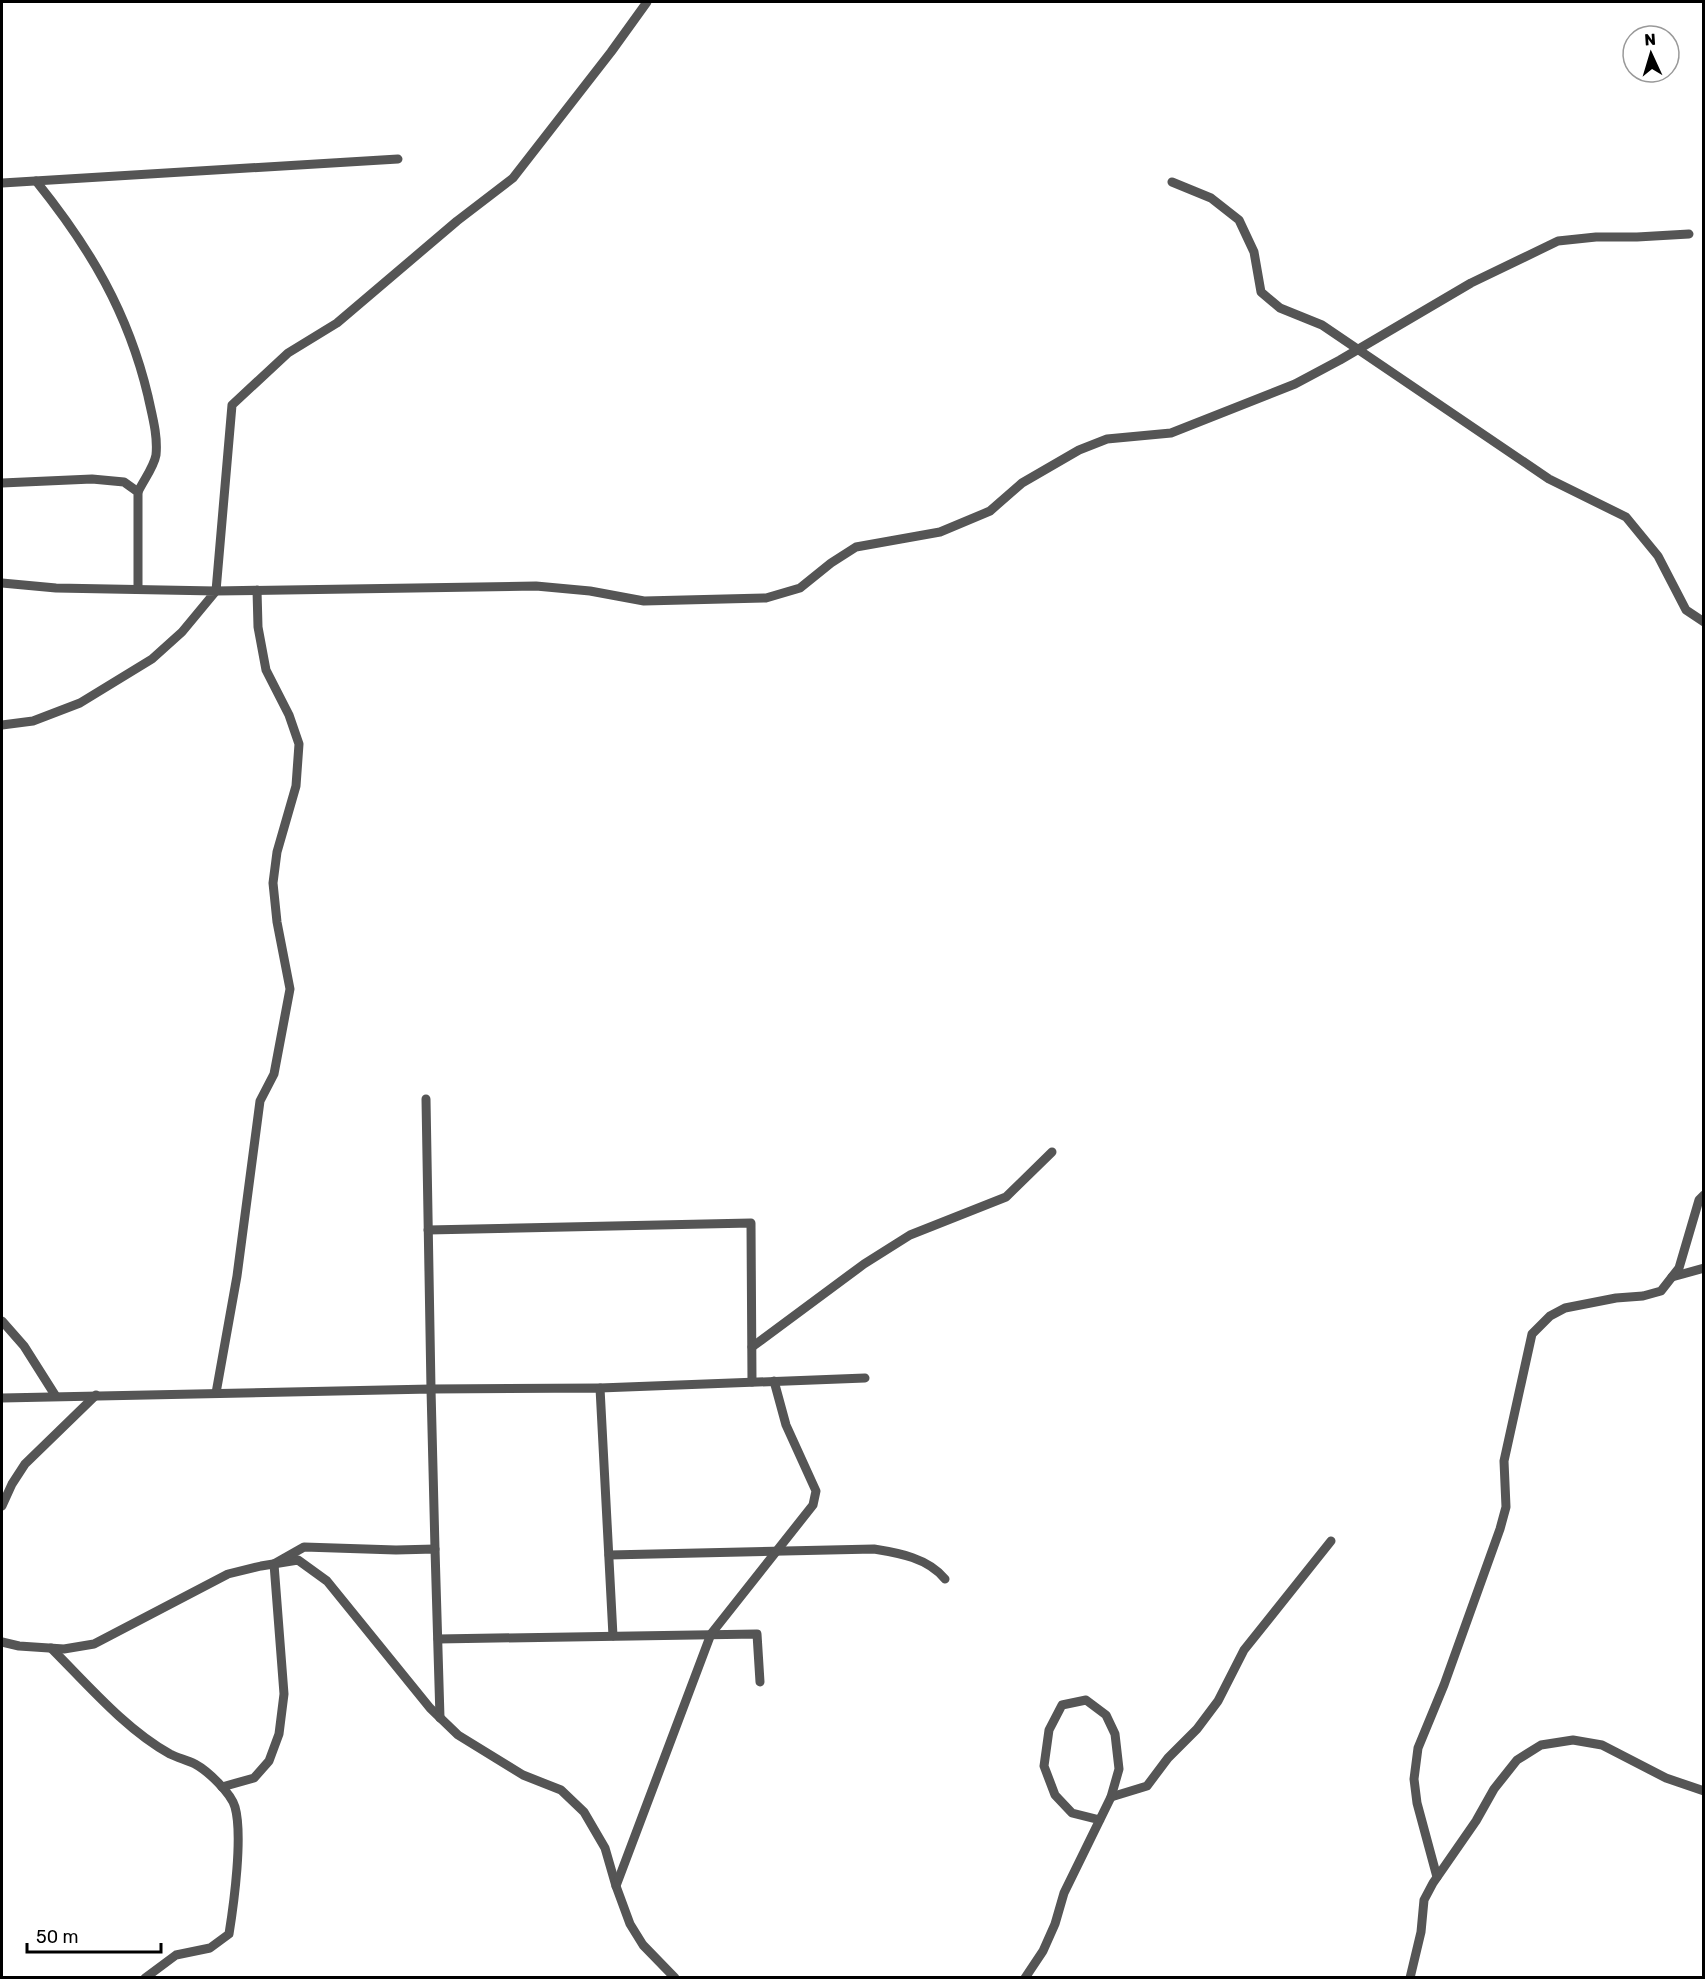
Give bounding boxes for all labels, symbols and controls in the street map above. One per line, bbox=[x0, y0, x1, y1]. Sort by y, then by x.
north arrow bbox=[1621, 24, 1681, 84]
text: N bbox=[1644, 30, 1656, 49]
scale bar bbox=[27, 1916, 160, 1954]
text: 50 m bbox=[36, 1926, 79, 1948]

